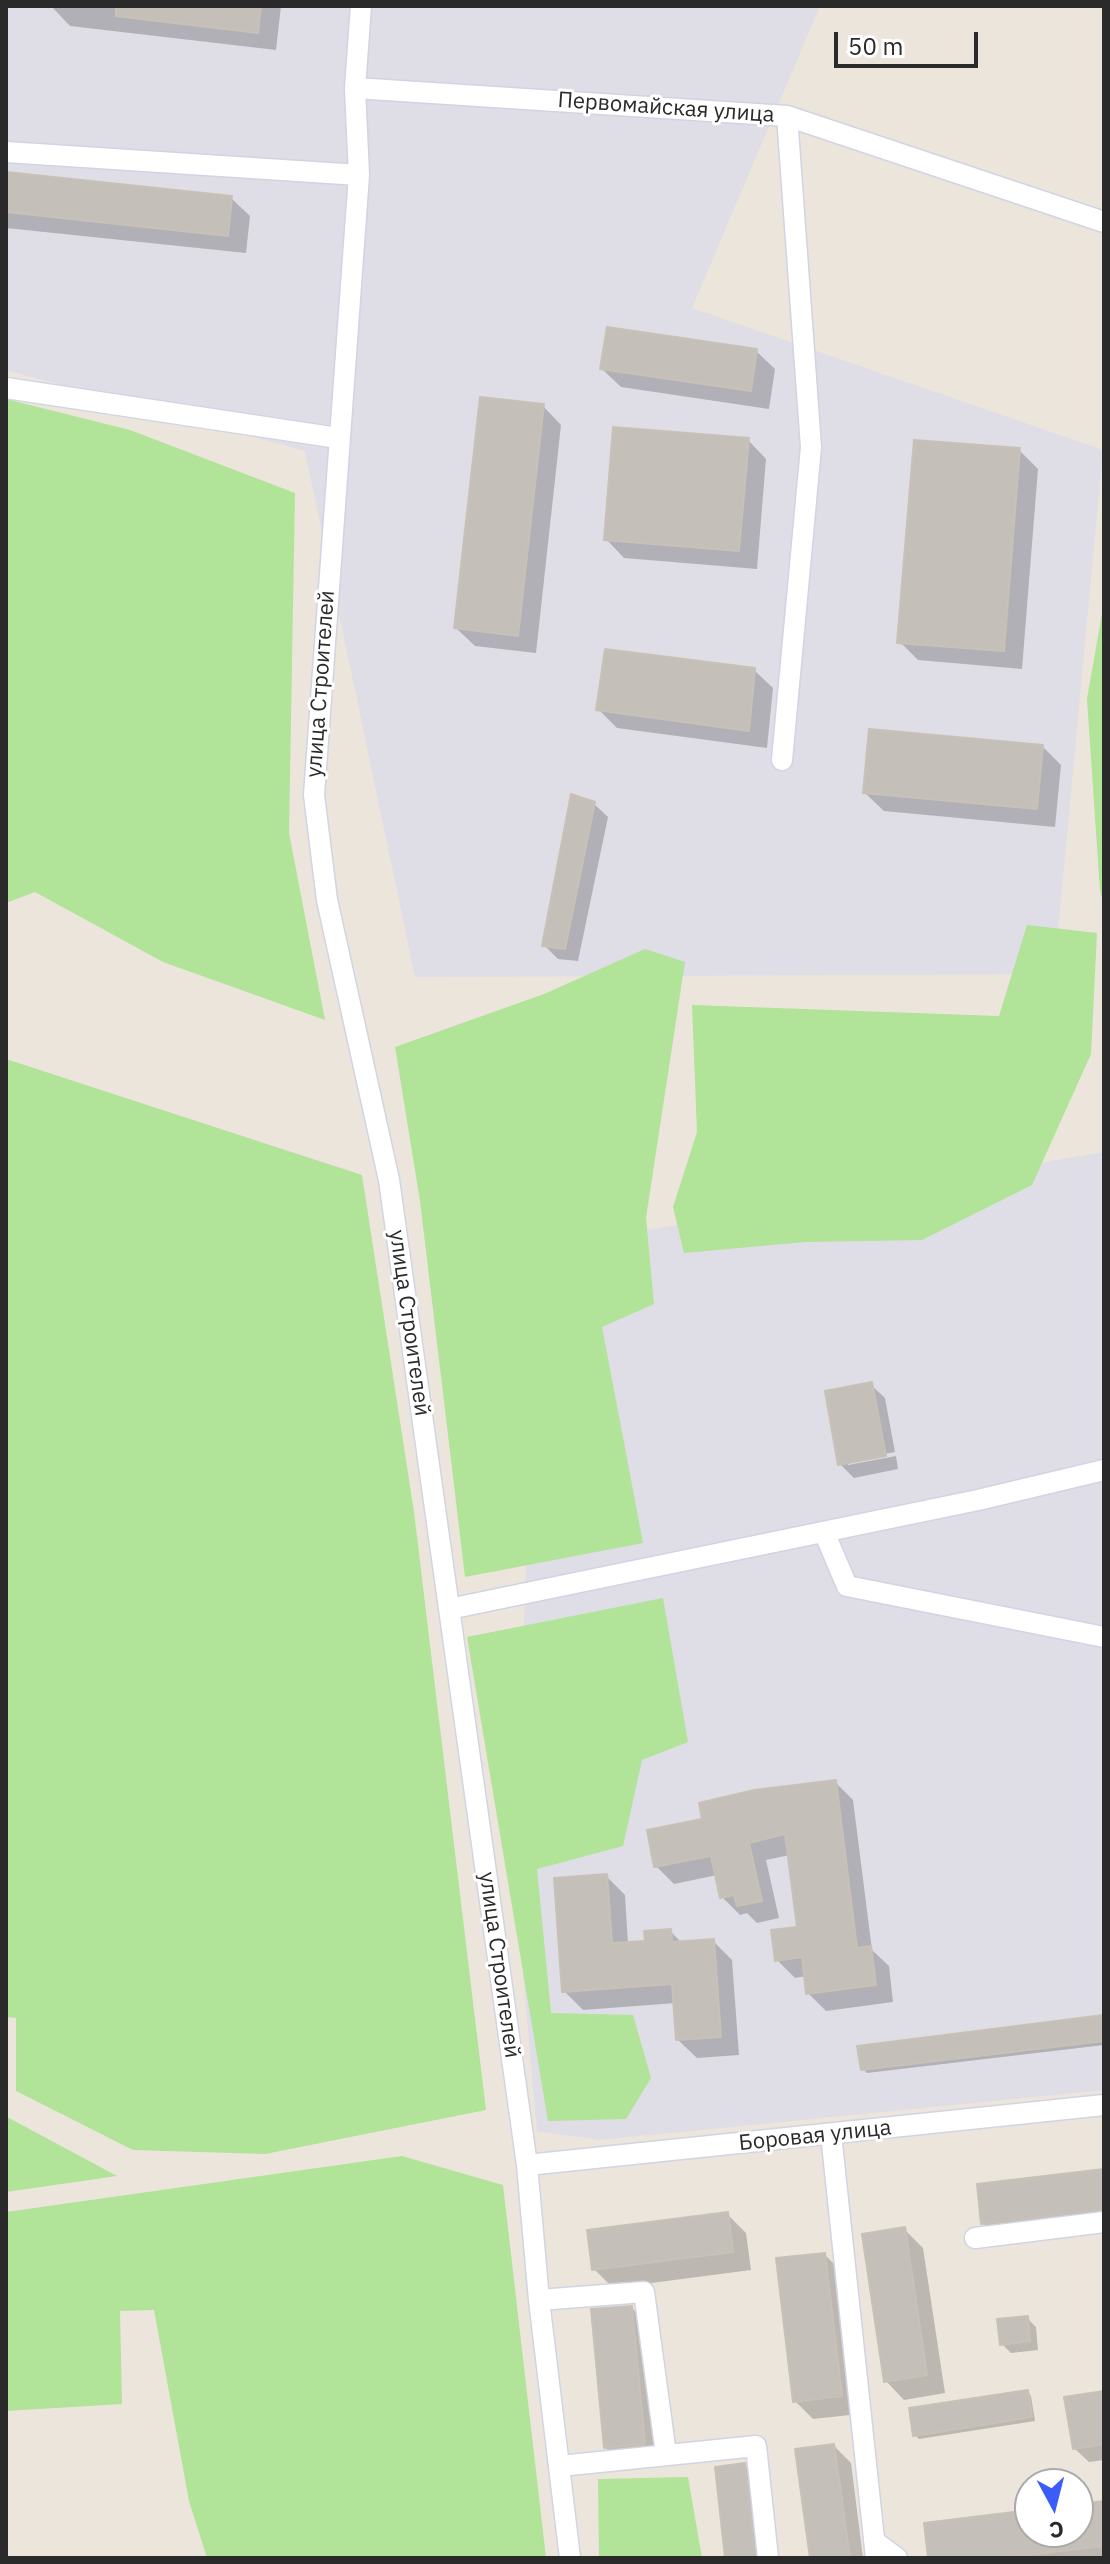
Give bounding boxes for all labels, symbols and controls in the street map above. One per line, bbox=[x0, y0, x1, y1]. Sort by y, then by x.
scale bar bbox=[838, 16, 982, 66]
text: 50 m bbox=[848, 30, 903, 62]
street label: Первомайская улица bbox=[557, 87, 775, 129]
street label: улица Строителей bbox=[301, 589, 341, 779]
street label: улица Строителей bbox=[383, 1228, 435, 1418]
street label: улица Строителей bbox=[473, 1870, 525, 2060]
street label: Боровая улица bbox=[737, 2115, 893, 2157]
north arrow bbox=[1014, 2468, 1094, 2548]
text: С bbox=[1048, 2515, 1066, 2546]

